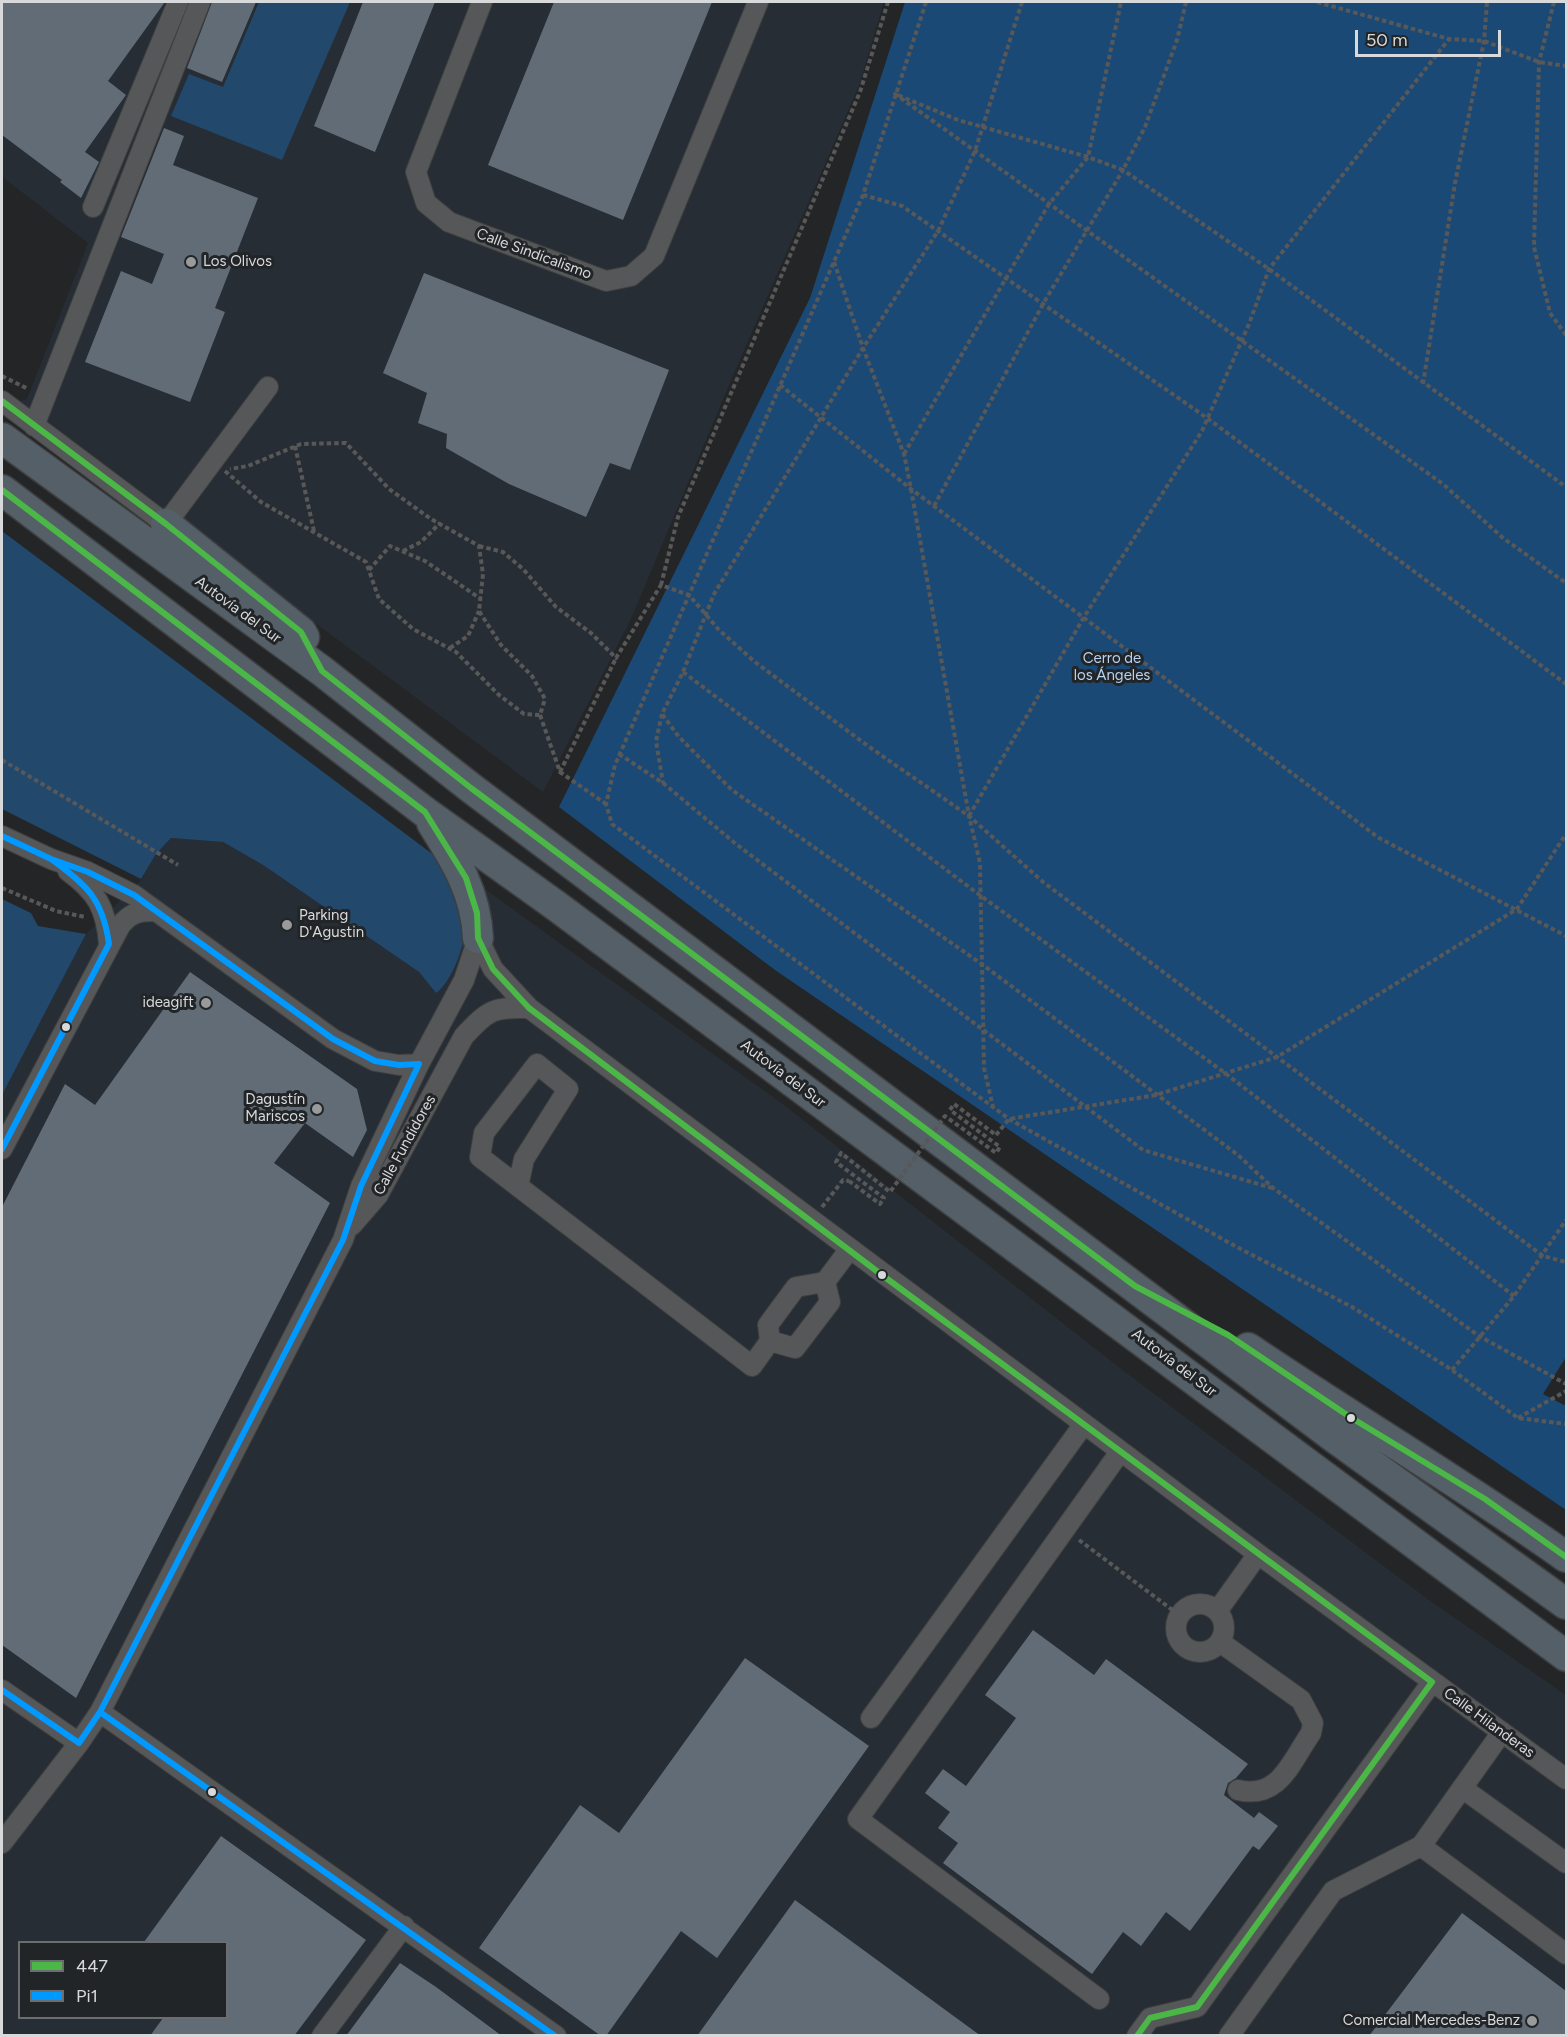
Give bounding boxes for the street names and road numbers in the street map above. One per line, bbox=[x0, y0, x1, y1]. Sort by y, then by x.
street label: Calle Sindicalismo bbox=[474, 225, 594, 283]
street label: Autovía del Sur bbox=[191, 573, 285, 647]
street label: Autovía del Sur bbox=[737, 1036, 829, 1112]
street label: Calle Fundidores bbox=[370, 1092, 440, 1198]
street label: Autovía del Sur bbox=[1128, 1325, 1220, 1401]
street label: Calle Hilanderas bbox=[1440, 1684, 1538, 1762]

